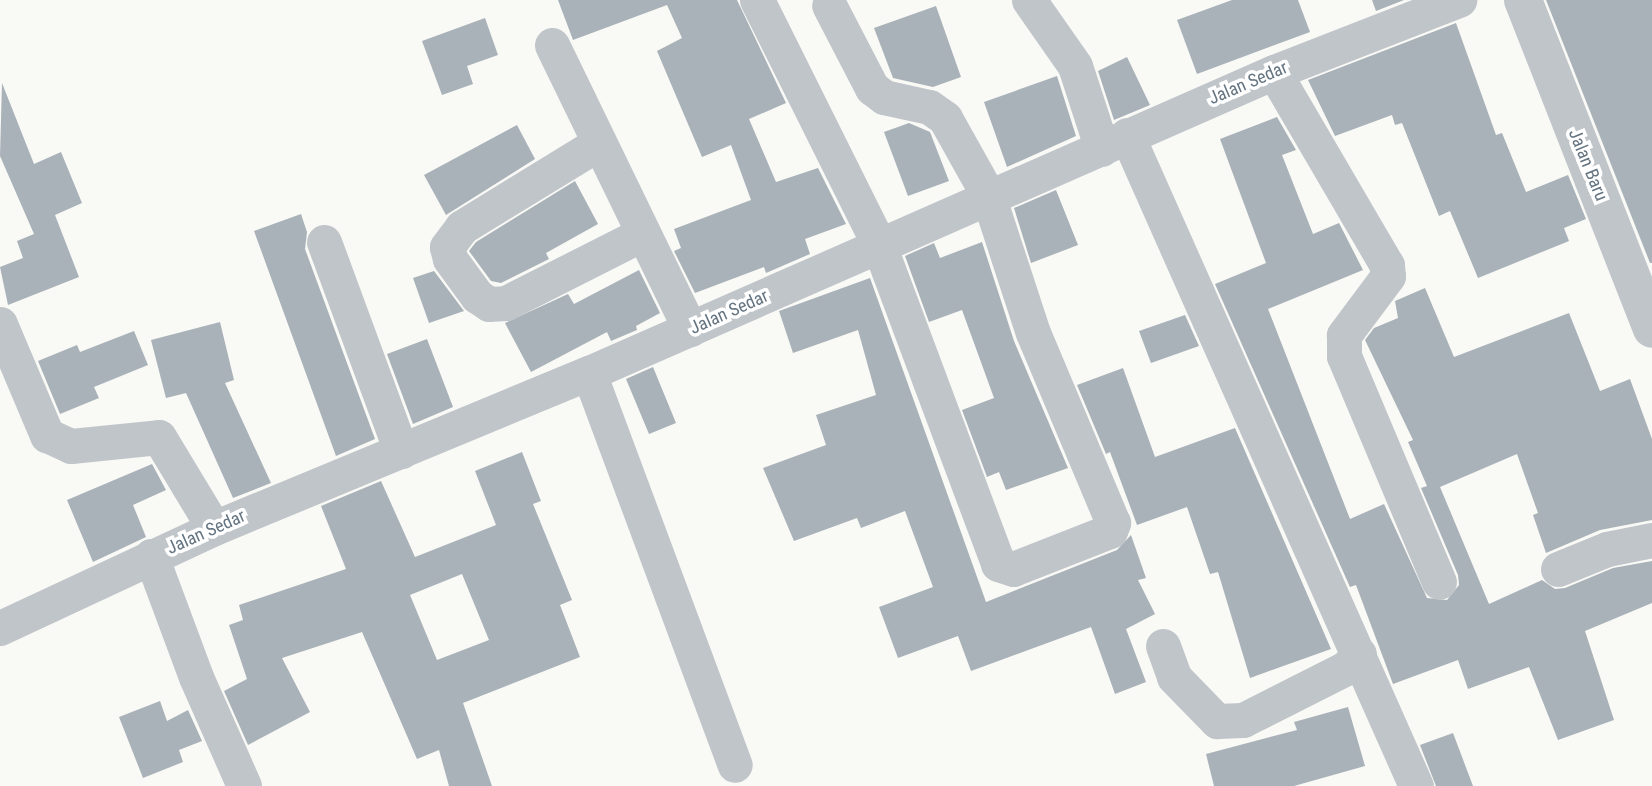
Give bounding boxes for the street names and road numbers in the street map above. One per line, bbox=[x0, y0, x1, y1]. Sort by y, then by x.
street label: Jalan Sedar bbox=[1205, 57, 1291, 109]
street label: Jalan Baru bbox=[1564, 126, 1612, 204]
street label: Jalan Sedar bbox=[686, 285, 772, 339]
street label: Jalan Sedar bbox=[163, 505, 249, 559]

